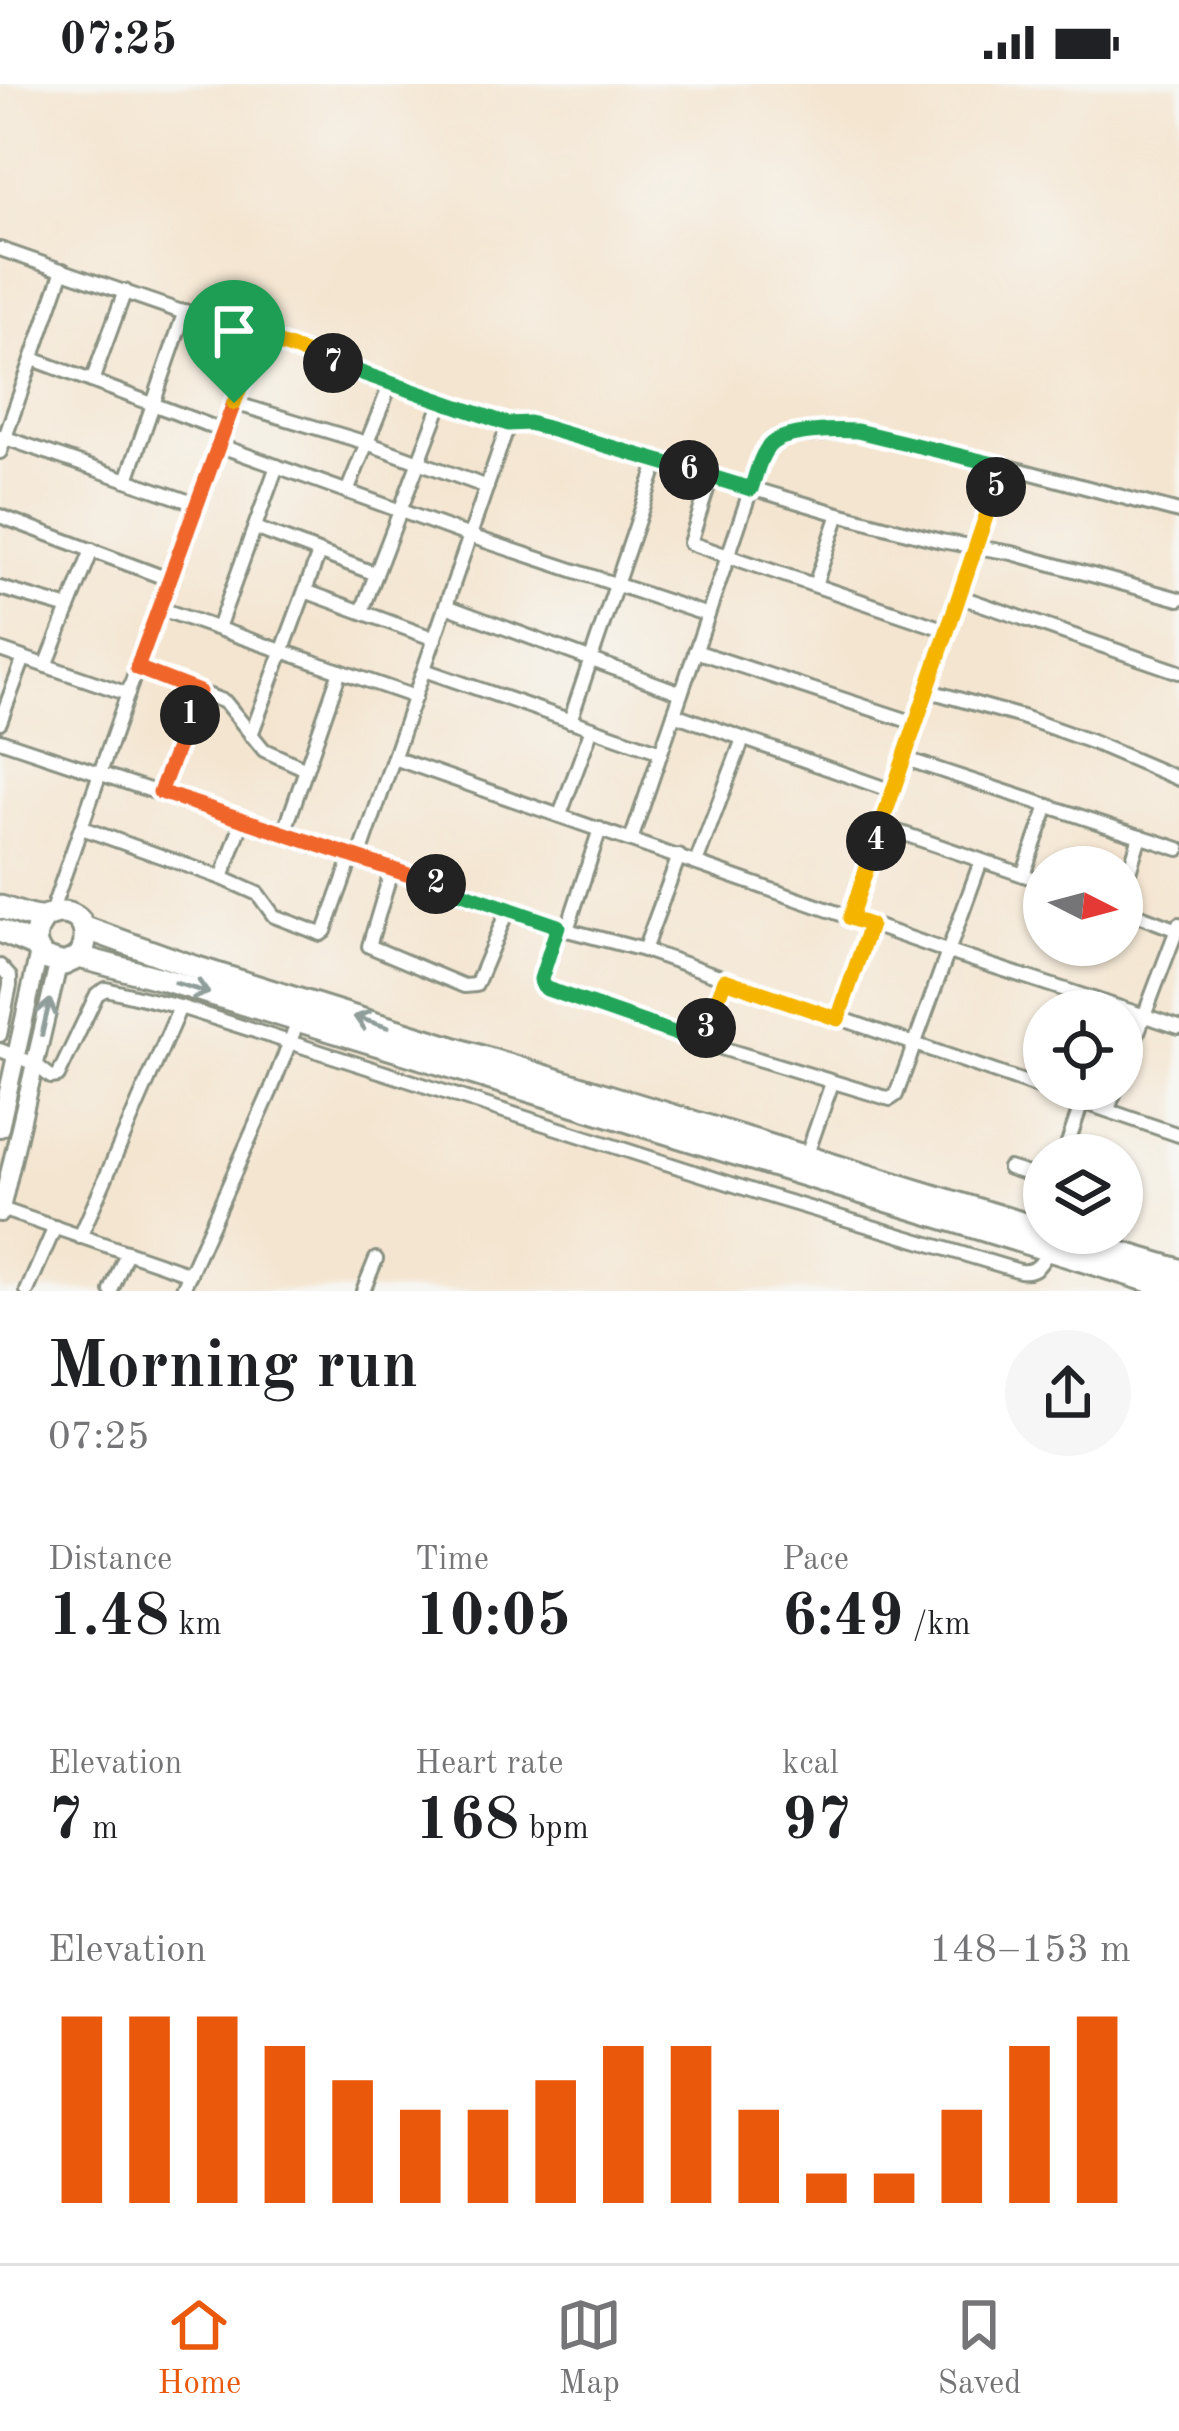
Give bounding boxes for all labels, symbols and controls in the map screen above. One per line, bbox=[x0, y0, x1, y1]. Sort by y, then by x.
text: 07:25 bbox=[60, 19, 177, 64]
pin bbox=[183, 280, 285, 403]
icon: arrive bbox=[201, 298, 267, 364]
pin: 7 bbox=[303, 333, 363, 393]
text: 7 bbox=[323, 346, 343, 379]
pin: 6 bbox=[659, 440, 719, 500]
text: 6 bbox=[679, 453, 699, 486]
pin: 5 bbox=[966, 457, 1026, 517]
text: 5 bbox=[986, 470, 1006, 503]
pin: 1 bbox=[160, 685, 220, 745]
text: 1 bbox=[180, 698, 200, 731]
pin: 4 bbox=[846, 811, 906, 871]
text: 4 bbox=[866, 824, 886, 857]
north arrow bbox=[1023, 846, 1143, 966]
map controls bbox=[1023, 846, 1143, 1254]
pin: 2 bbox=[406, 854, 466, 914]
text: 2 bbox=[426, 867, 446, 900]
one-way arrow bbox=[172, 979, 210, 1001]
button: locate bbox=[1023, 990, 1143, 1110]
one-way arrow bbox=[36, 998, 58, 1036]
pin: 3 bbox=[676, 998, 736, 1058]
one-way arrow bbox=[353, 1009, 391, 1031]
text: 3 bbox=[696, 1011, 716, 1044]
button: layers bbox=[1023, 1134, 1143, 1254]
button: share bbox=[1005, 1330, 1131, 1456]
text: Morning run bbox=[48, 1336, 418, 1402]
text: 07:25 bbox=[48, 1418, 149, 1457]
text: Distance bbox=[48, 1544, 172, 1577]
text: Time bbox=[415, 1544, 489, 1577]
text: Pace bbox=[782, 1544, 849, 1577]
text: 1.48 bbox=[48, 1588, 169, 1648]
text: 10:05 bbox=[415, 1588, 571, 1648]
text: 6:49 bbox=[782, 1588, 903, 1648]
text: km bbox=[169, 1609, 222, 1642]
text: /km bbox=[903, 1609, 971, 1642]
text: Elevation bbox=[48, 1748, 182, 1781]
text: Heart rate bbox=[415, 1748, 563, 1781]
text: kcal bbox=[782, 1748, 839, 1781]
text: 7 bbox=[48, 1792, 83, 1852]
text: 168 bbox=[415, 1792, 519, 1852]
text: 97 bbox=[782, 1792, 852, 1852]
text: m bbox=[83, 1813, 118, 1846]
text: bpm bbox=[519, 1813, 589, 1846]
text: Elevation bbox=[48, 1931, 207, 1970]
text: 148–153 m bbox=[929, 1931, 1131, 1970]
tab: Home bbox=[158, 2292, 241, 2405]
tab: Map bbox=[556, 2292, 622, 2405]
tab: Saved bbox=[937, 2292, 1021, 2405]

